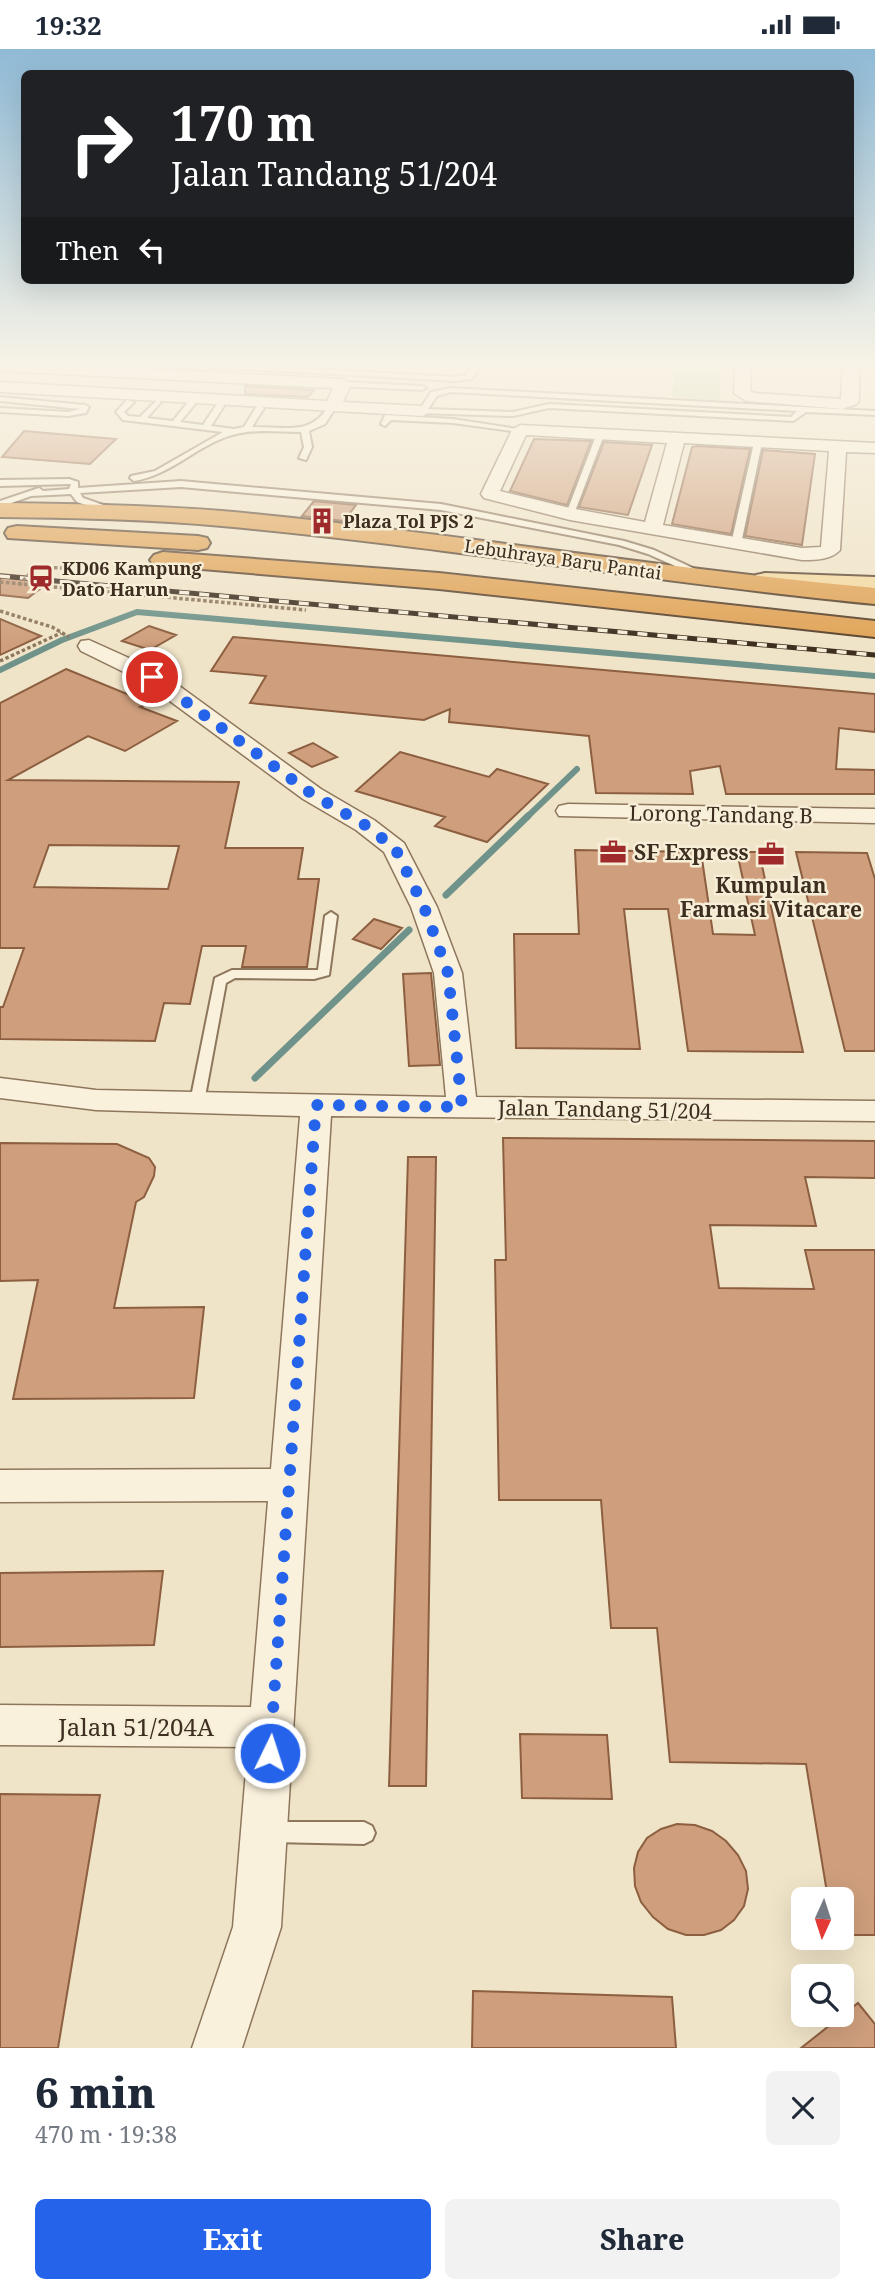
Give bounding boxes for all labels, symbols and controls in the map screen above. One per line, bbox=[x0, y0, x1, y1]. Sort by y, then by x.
text: 19:32 bbox=[35, 7, 102, 43]
text: 170 m bbox=[171, 89, 315, 155]
icon: right bbox=[56, 98, 147, 189]
text: Jalan Tandang 51/204 bbox=[171, 152, 497, 195]
icon: left bbox=[133, 231, 171, 269]
text: Then bbox=[56, 232, 119, 268]
building icon: Plaza Tol PJS 2 bbox=[307, 506, 337, 536]
place label: Plaza Tol PJS 2 bbox=[343, 509, 474, 533]
street label: Lebuhraya Baru Pantai bbox=[463, 533, 663, 585]
place label: KD06 Kampung Dato Harun bbox=[62, 556, 202, 601]
station icon: KD06 Kampung Dato Harun bbox=[26, 563, 56, 593]
pin bbox=[122, 647, 182, 707]
icon: arrive bbox=[133, 658, 171, 696]
street label: Lorong Tandang B bbox=[629, 798, 813, 830]
office icon: SF Express bbox=[598, 837, 628, 867]
place label: SF Express bbox=[634, 838, 749, 866]
office icon: Kumpulan Farmasi Vitacare bbox=[756, 839, 786, 869]
place label: Kumpulan Farmasi Vitacare bbox=[680, 871, 862, 923]
street label: Jalan Tandang 51/204 bbox=[497, 1093, 713, 1125]
street label: Jalan 51/204A bbox=[57, 1710, 214, 1743]
position arrow bbox=[233, 1716, 307, 1790]
north arrow bbox=[791, 1887, 854, 1949]
map controls bbox=[791, 1887, 854, 2027]
button: search bbox=[791, 1964, 854, 2027]
text: 6 min bbox=[35, 2063, 156, 2120]
button: close bbox=[766, 2071, 840, 2145]
text: 470 m · 19:38 bbox=[35, 2118, 177, 2150]
button: Exit bbox=[35, 2199, 431, 2279]
button: Share bbox=[445, 2199, 840, 2279]

